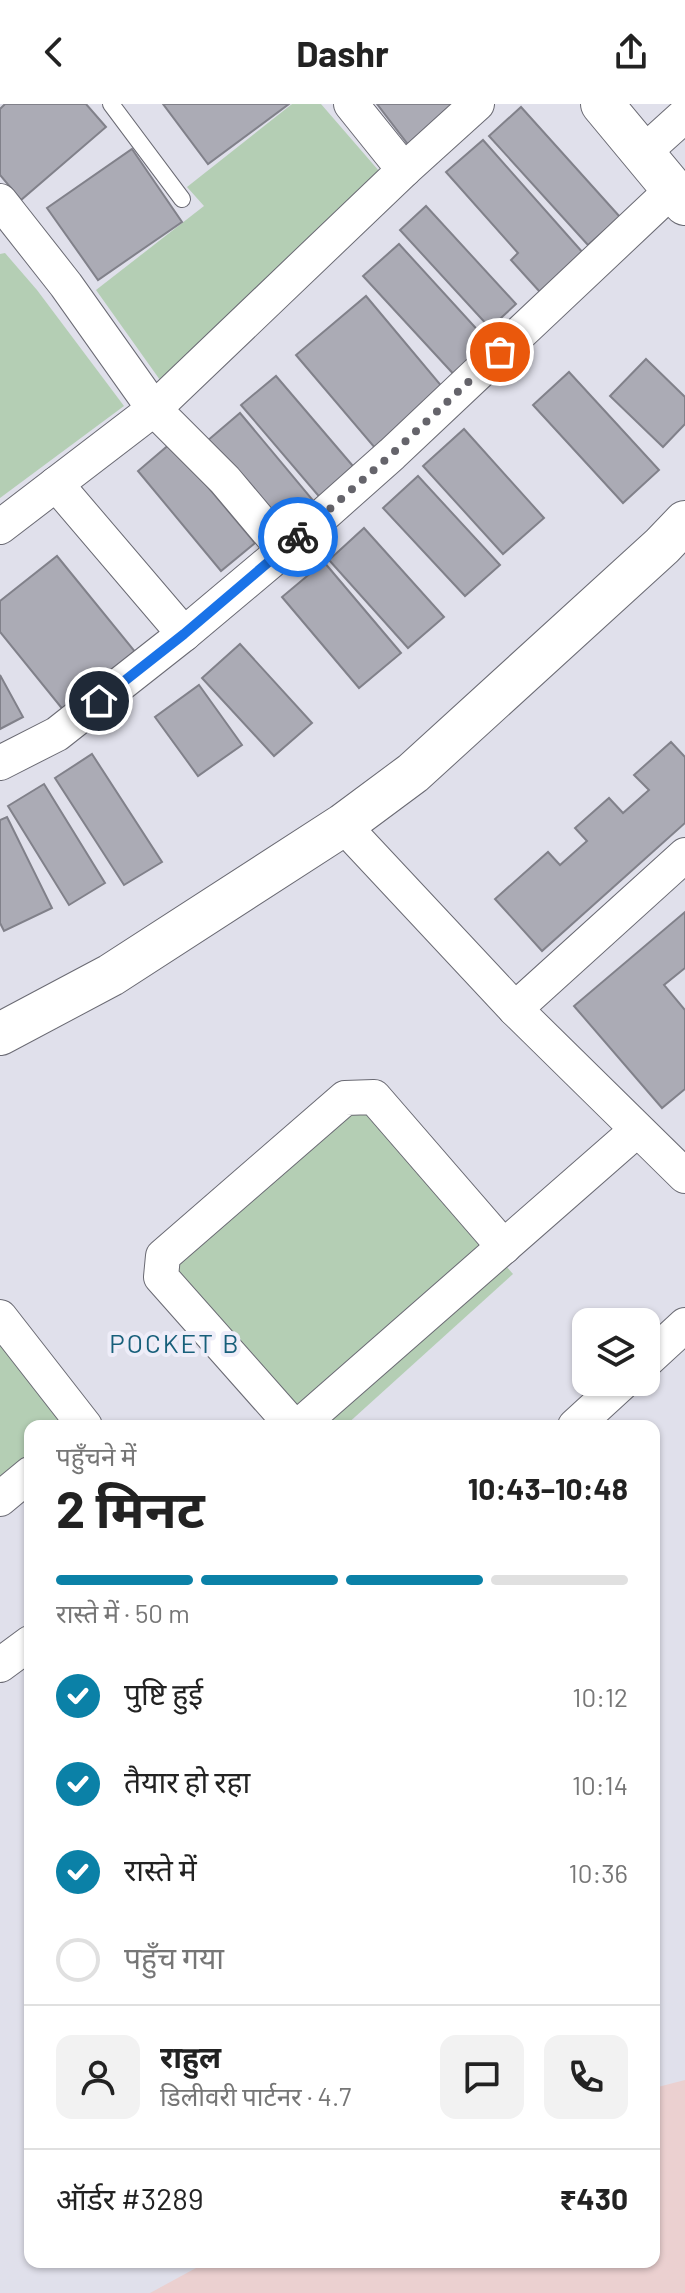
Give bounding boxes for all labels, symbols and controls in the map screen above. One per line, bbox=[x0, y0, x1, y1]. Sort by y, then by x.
icon: back bbox=[32, 30, 76, 74]
icon: share bbox=[609, 30, 653, 74]
text: Dashr bbox=[296, 31, 389, 74]
pin bbox=[466, 318, 534, 386]
icon: bag bbox=[478, 330, 522, 374]
courier bbox=[258, 497, 338, 577]
icon: bike bbox=[276, 515, 320, 559]
pin bbox=[65, 667, 133, 735]
icon: home bbox=[77, 679, 121, 723]
map controls bbox=[572, 1308, 660, 1396]
button: layers bbox=[572, 1308, 660, 1396]
district label: POCKET B bbox=[109, 1327, 241, 1358]
text: पहुँचने में bbox=[56, 1440, 136, 1471]
text: 10:43–10:48 bbox=[468, 1470, 628, 1506]
text: 2 मिनट bbox=[56, 1476, 205, 1538]
text: रास्ते में · 50 m bbox=[56, 1597, 190, 1628]
icon: check bbox=[56, 1674, 100, 1718]
text: पुष्टि हुई bbox=[124, 1675, 203, 1711]
text: 10:12 bbox=[572, 1681, 628, 1712]
icon: check bbox=[56, 1762, 100, 1806]
text: तैयार हो रहा bbox=[124, 1763, 250, 1799]
text: 10:14 bbox=[572, 1769, 628, 1800]
icon: check bbox=[56, 1850, 100, 1894]
text: रास्ते में bbox=[124, 1851, 197, 1887]
text: 10:36 bbox=[569, 1857, 628, 1888]
text: पहुँच गया bbox=[124, 1939, 224, 1975]
button: person bbox=[56, 2035, 140, 2119]
button: chat bbox=[440, 2035, 524, 2119]
button: phone bbox=[544, 2035, 628, 2119]
text: राहुल bbox=[160, 2038, 221, 2074]
text: डिलीवरी पार्टनर · 4.7 bbox=[160, 2080, 351, 2111]
text: ऑर्डर #3289 bbox=[56, 2180, 204, 2216]
text: ₹430 bbox=[559, 2180, 628, 2216]

